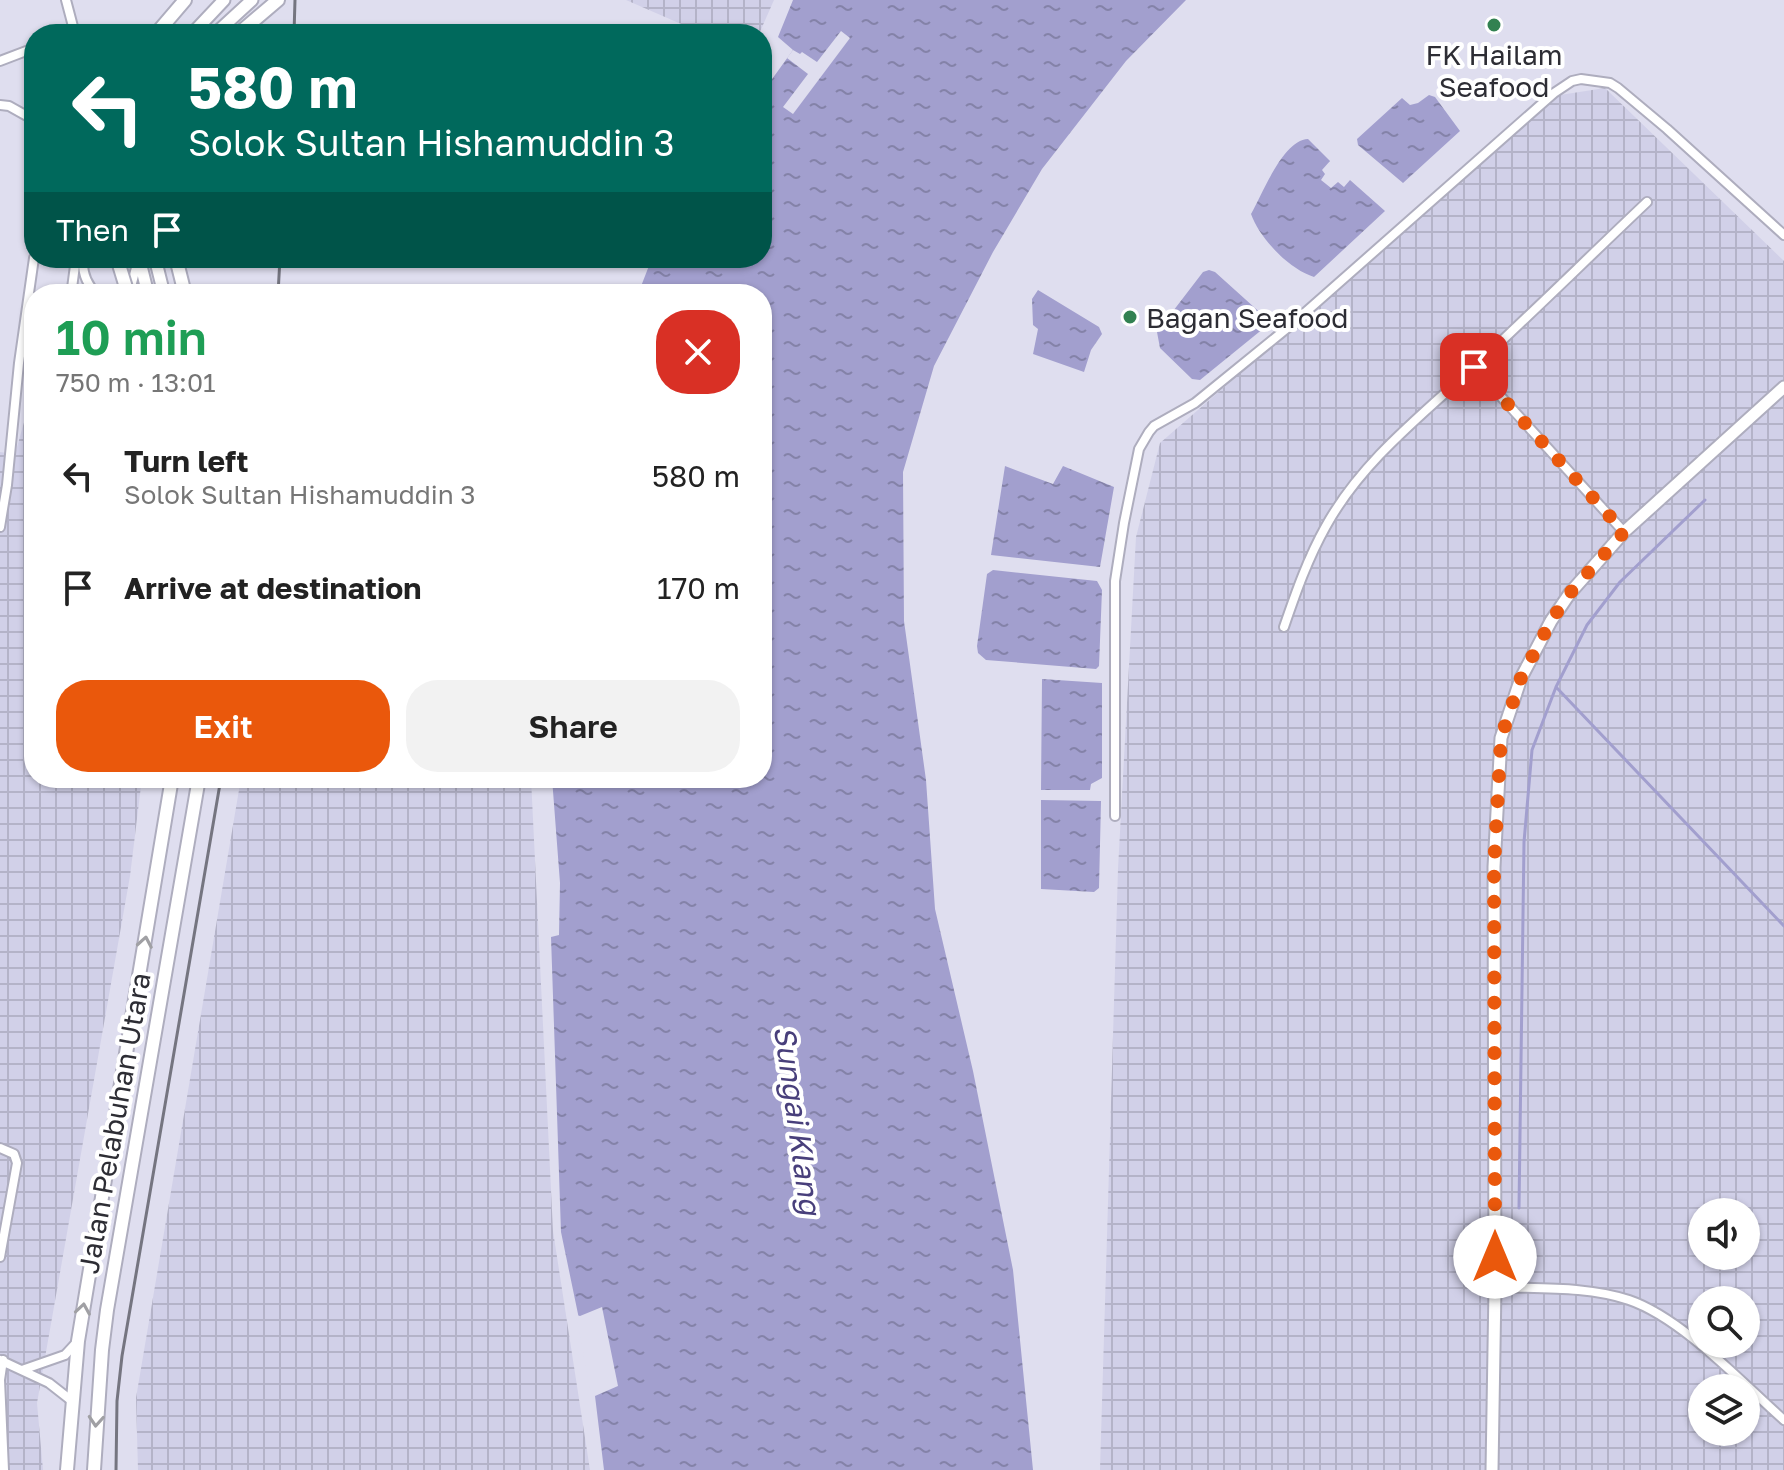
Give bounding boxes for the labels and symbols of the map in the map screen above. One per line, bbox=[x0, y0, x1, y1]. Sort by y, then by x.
marker: FK Hailam Seafood bbox=[1485, 16, 1503, 34]
place label: FK Hailam Seafood bbox=[1425, 38, 1563, 103]
place label: Bagan Seafood bbox=[1146, 301, 1349, 334]
marker: Bagan Seafood bbox=[1121, 308, 1139, 326]
pin bbox=[1440, 333, 1508, 401]
one-way arrow bbox=[135, 935, 152, 949]
street label: Jalan Pelabuhan Utara bbox=[71, 970, 157, 1276]
water label: Sungai Klang bbox=[767, 1023, 829, 1219]
position arrow bbox=[1453, 1215, 1537, 1299]
one-way arrow bbox=[74, 1302, 91, 1316]
one-way arrow bbox=[88, 1414, 105, 1427]

